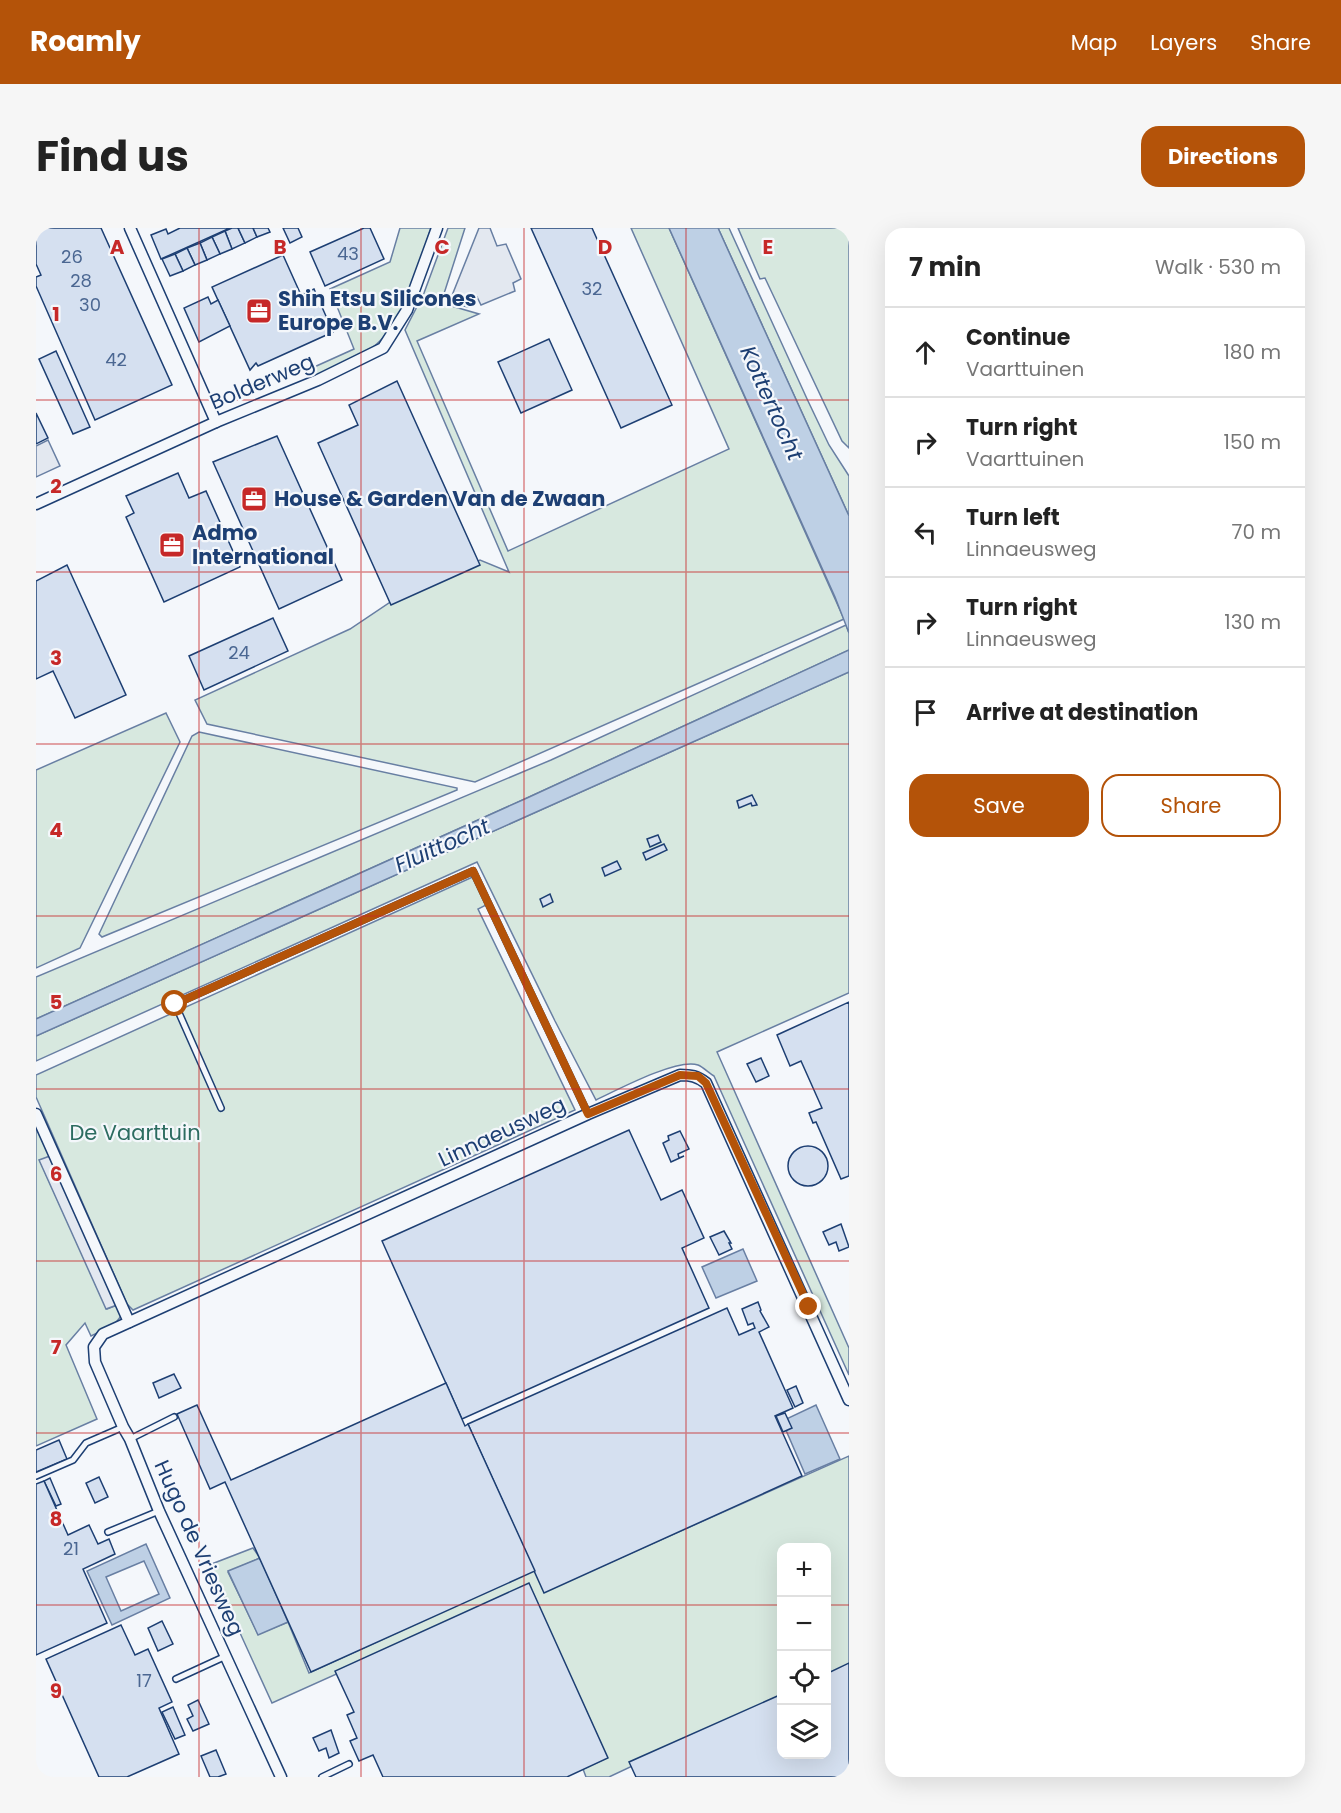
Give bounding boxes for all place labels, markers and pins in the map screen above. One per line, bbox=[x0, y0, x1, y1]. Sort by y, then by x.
place label: Shin Etsu Silicones Europe B.V. bbox=[278, 284, 476, 337]
office icon: Shin Etsu Silicones Europe B.V. bbox=[244, 296, 274, 326]
office icon: House & Garden Van de Zwaan bbox=[239, 484, 269, 514]
place label: House & Garden Van de Zwaan bbox=[274, 484, 605, 513]
place label: Admo International bbox=[192, 518, 334, 571]
office icon: Admo International bbox=[157, 530, 187, 560]

